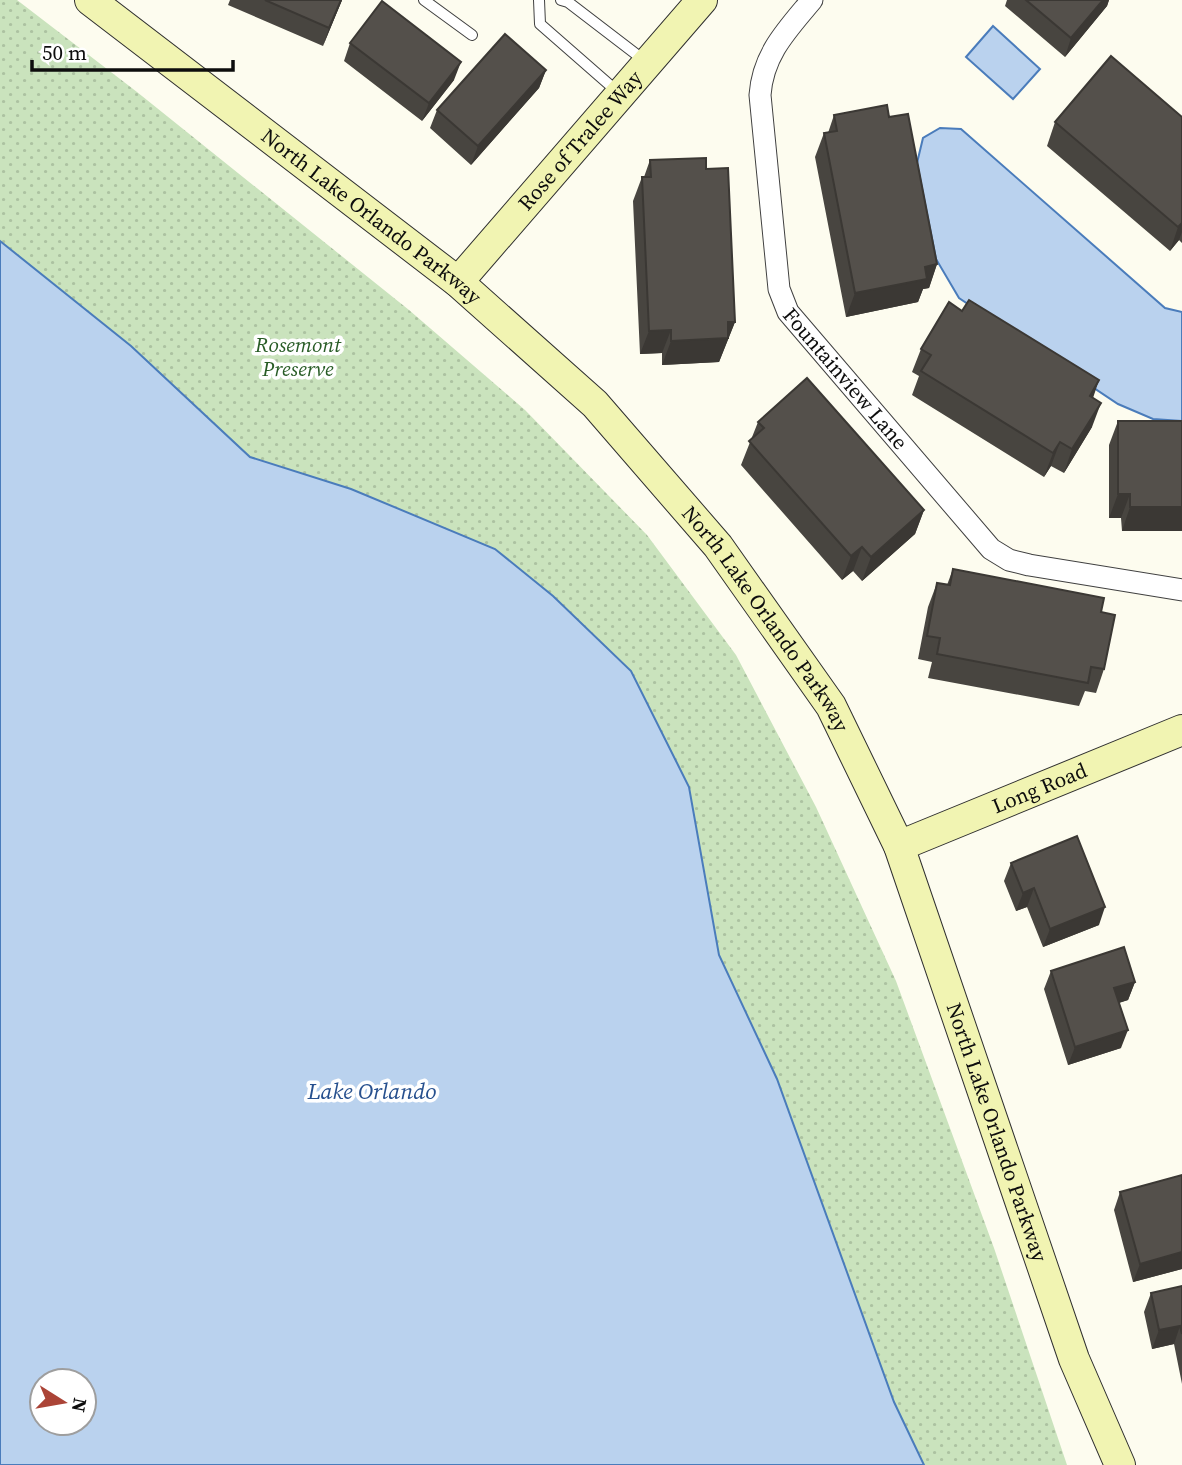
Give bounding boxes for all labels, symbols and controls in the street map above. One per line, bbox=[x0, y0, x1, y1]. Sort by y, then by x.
scale bar bbox=[32, 28, 233, 72]
text: 50 m bbox=[42, 38, 87, 67]
street label: Rose of Tralee Way bbox=[511, 64, 649, 217]
street label: North Lake Orlando Parkway bbox=[255, 121, 488, 311]
street label: Fountainview Lane bbox=[777, 301, 915, 456]
park label: Rosemont Preserve bbox=[254, 330, 342, 383]
street label: North Lake Orlando Parkway bbox=[675, 499, 856, 737]
street label: Long Road bbox=[988, 755, 1091, 820]
street label: North Lake Orlando Parkway bbox=[940, 999, 1055, 1266]
water label: Lake Orlando bbox=[306, 1075, 437, 1107]
north arrow bbox=[28, 1367, 98, 1437]
text: N bbox=[66, 1396, 94, 1415]

